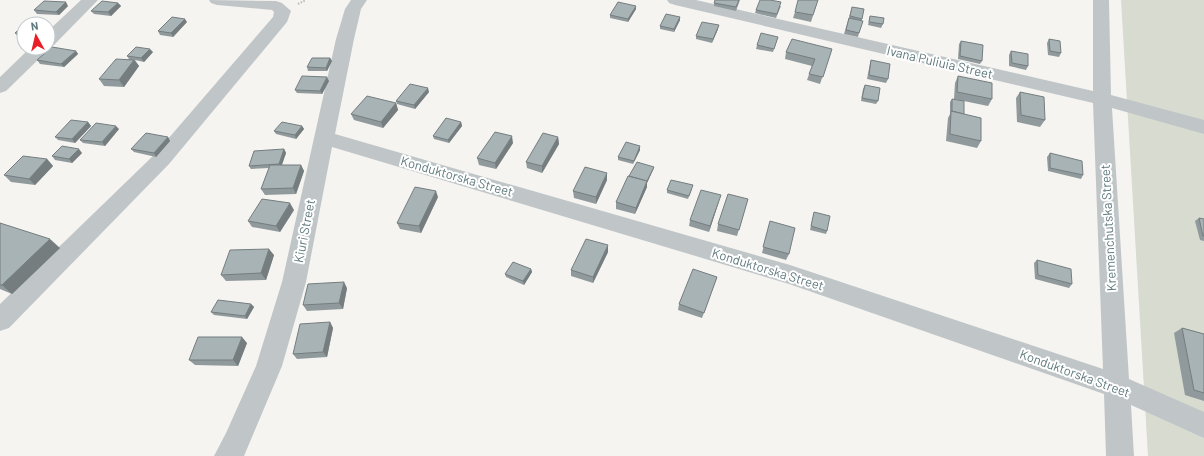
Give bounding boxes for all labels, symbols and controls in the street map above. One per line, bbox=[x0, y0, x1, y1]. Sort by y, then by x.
north arrow bbox=[16, 16, 56, 56]
text: N bbox=[30, 19, 39, 33]
street label: Ivana Puliuia Street bbox=[885, 42, 995, 82]
street label: Konduktorska Street bbox=[399, 152, 515, 200]
street label: Kremenchutska Street bbox=[1097, 164, 1119, 292]
street label: Kiuri Street bbox=[290, 198, 318, 264]
street label: Konduktorska Street bbox=[710, 244, 826, 294]
street label: Konduktorska Street bbox=[1018, 346, 1132, 400]

